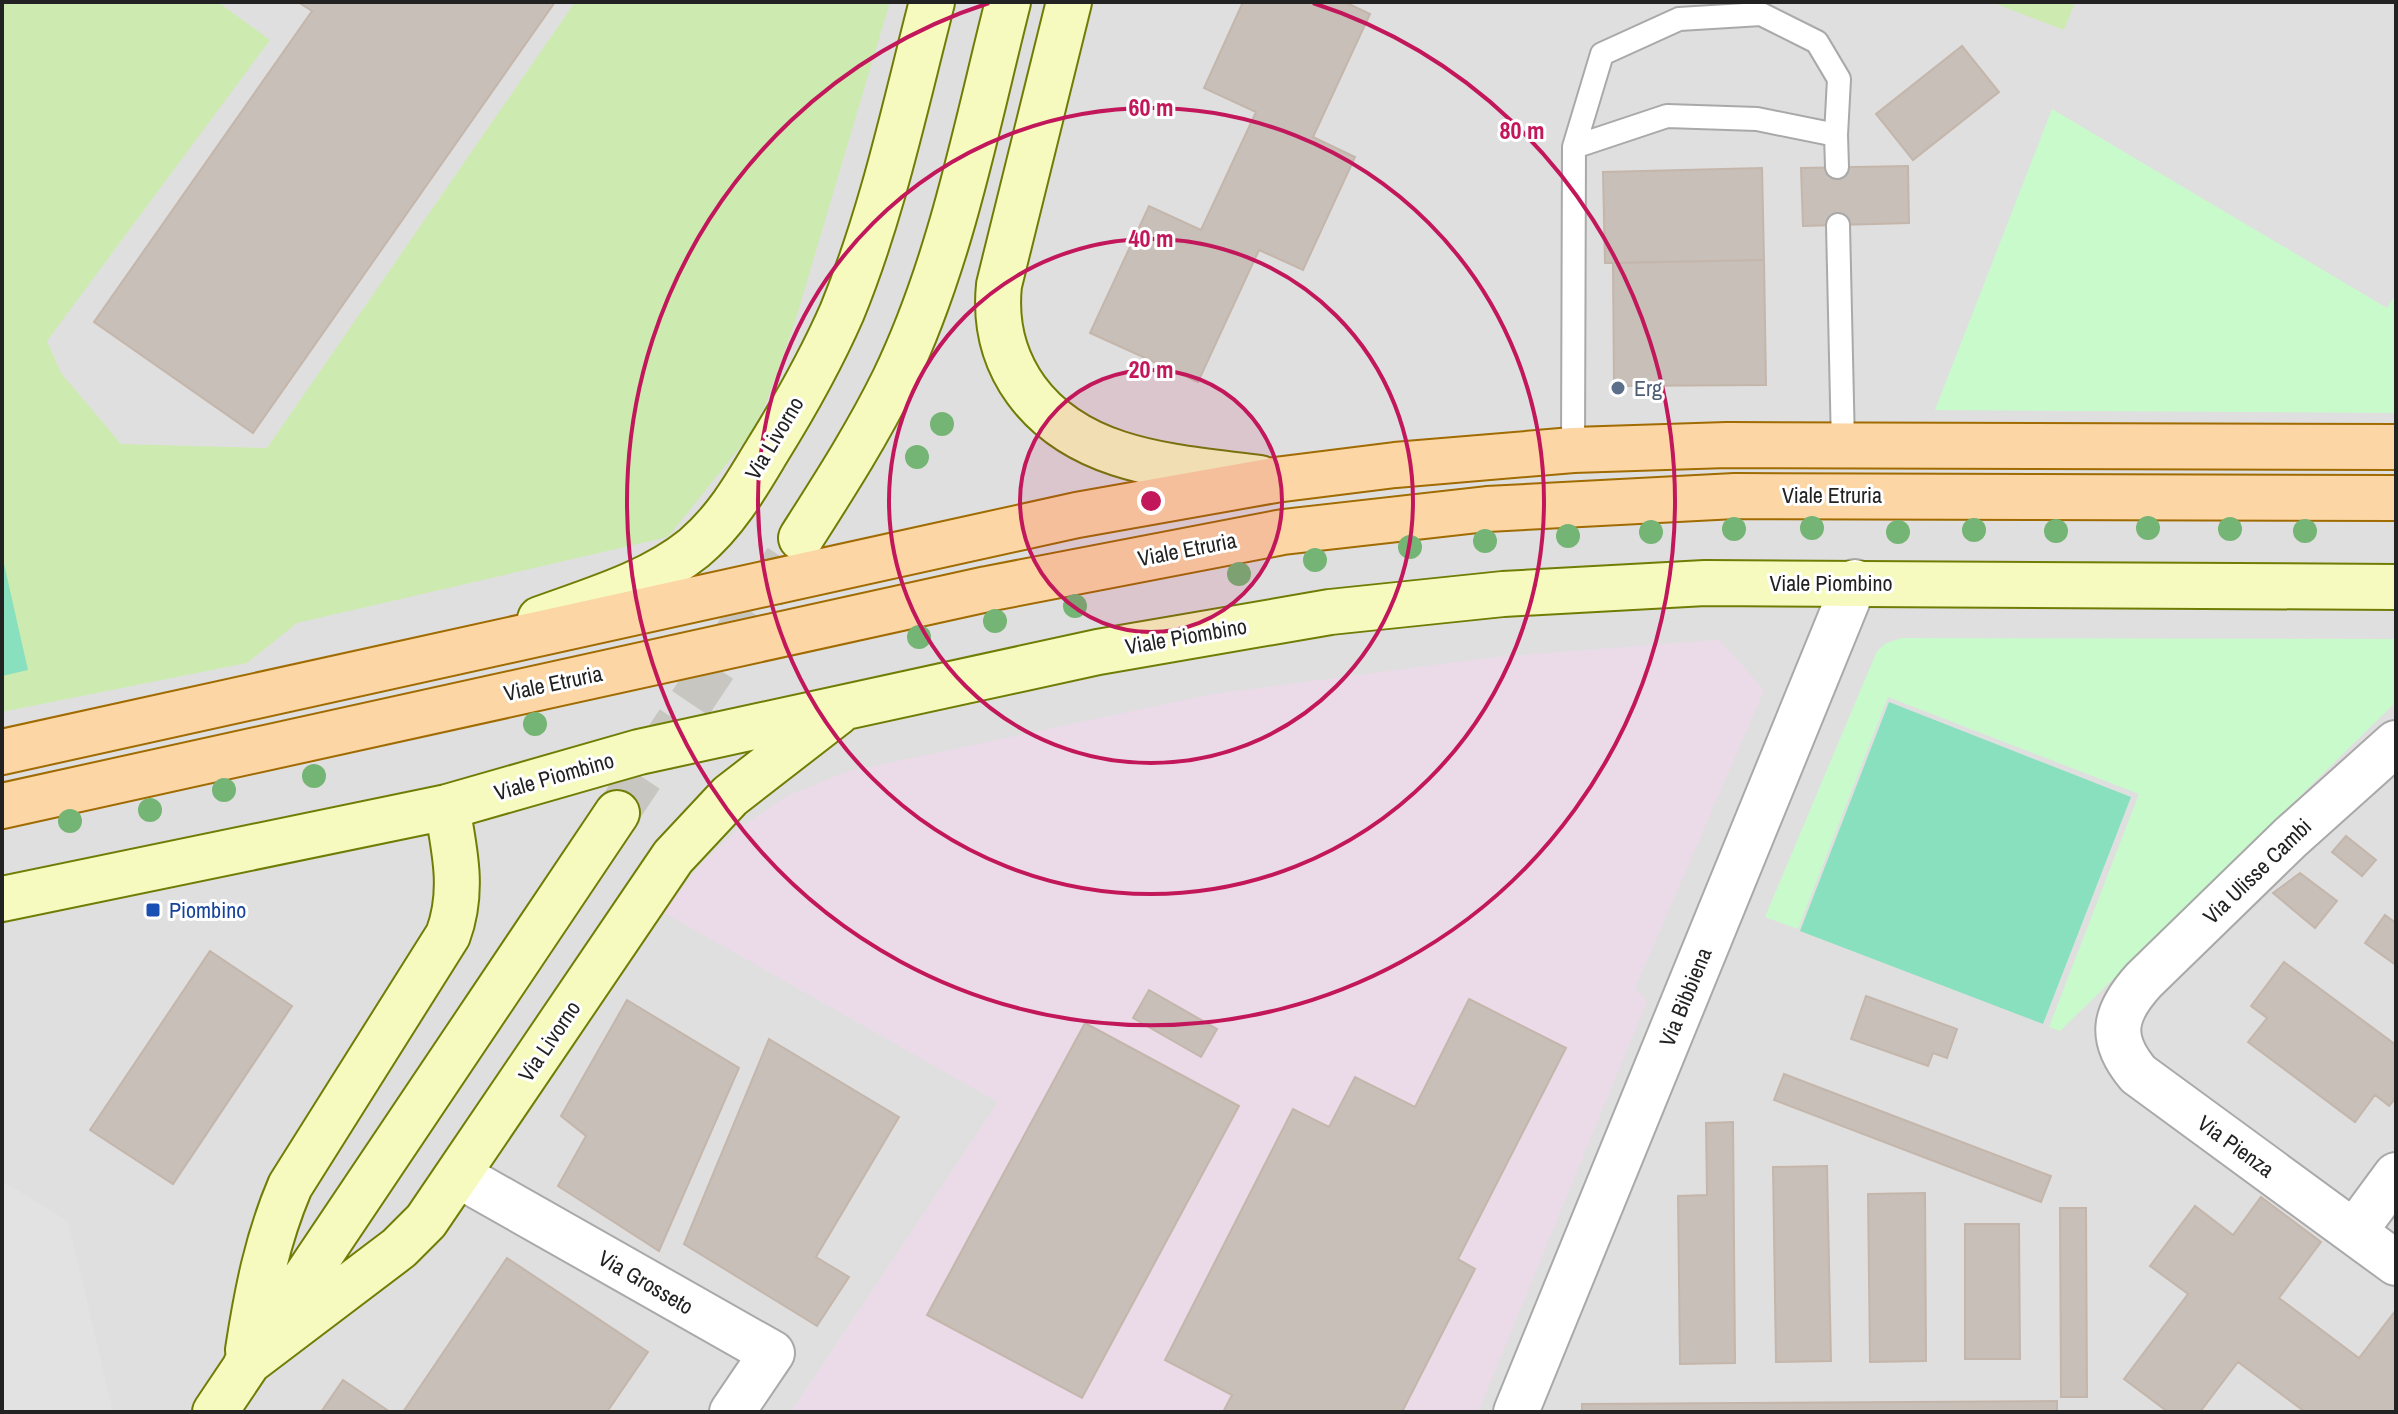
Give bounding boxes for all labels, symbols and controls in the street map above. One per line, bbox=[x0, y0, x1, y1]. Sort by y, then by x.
text: 60 m bbox=[1129, 91, 1173, 123]
text: 80 m bbox=[1500, 114, 1544, 146]
text: 40 m bbox=[1129, 222, 1173, 254]
text: 20 m bbox=[1129, 353, 1173, 385]
place label: Erg bbox=[1634, 373, 1662, 403]
marker: Erg bbox=[1609, 379, 1627, 397]
street label: Via Livorno bbox=[737, 391, 811, 485]
street label: Viale Etruria bbox=[1782, 480, 1882, 510]
centre of rings bbox=[1137, 487, 1165, 515]
street label: Viale Etruria bbox=[1135, 525, 1239, 573]
street label: Viale Piombino bbox=[1769, 568, 1893, 598]
street label: Viale Piombino bbox=[1123, 611, 1249, 661]
street label: Viale Etruria bbox=[501, 658, 605, 708]
street label: Viale Piombino bbox=[491, 745, 617, 807]
street label: Via Ulisse Cambi bbox=[2196, 812, 2318, 930]
place label: Piombino bbox=[169, 895, 246, 925]
marker: Piombino bbox=[144, 901, 162, 919]
street label: Via Bibbiena bbox=[1652, 943, 1718, 1051]
street label: Via Livorno bbox=[511, 994, 587, 1088]
street label: Via Pienza bbox=[2192, 1108, 2280, 1184]
street label: Via Grosseto bbox=[593, 1243, 699, 1321]

